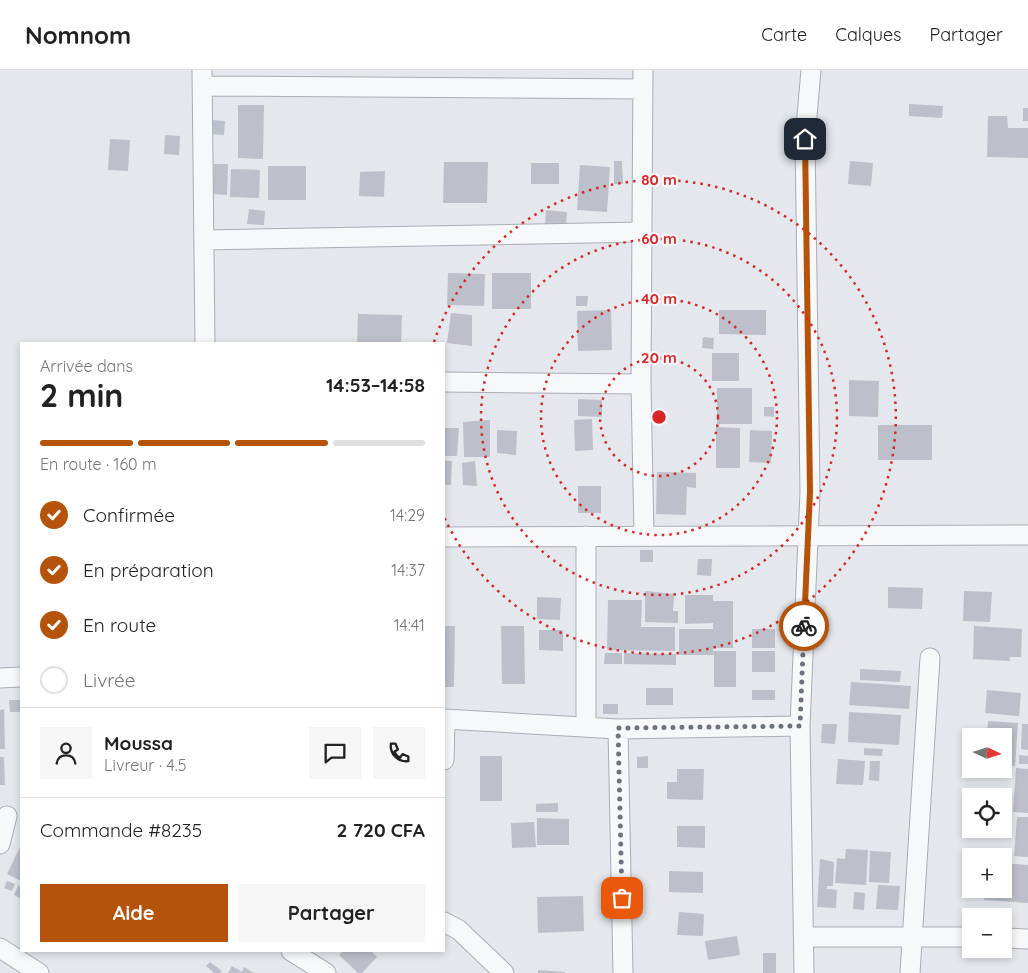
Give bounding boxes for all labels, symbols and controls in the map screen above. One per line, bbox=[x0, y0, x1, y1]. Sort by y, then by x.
text: Nomnom bbox=[25, 20, 131, 50]
text: Carte bbox=[761, 23, 807, 46]
text: Calques bbox=[835, 23, 902, 46]
text: Partager bbox=[930, 23, 1003, 46]
pin bbox=[784, 118, 826, 160]
icon: home bbox=[791, 125, 819, 153]
text: 80 m bbox=[641, 170, 677, 189]
text: 60 m bbox=[641, 229, 677, 248]
text: 40 m bbox=[641, 289, 677, 308]
text: 20 m bbox=[641, 348, 677, 367]
text: Arrivée dans bbox=[40, 356, 133, 376]
text: 14:53–14:58 bbox=[326, 373, 425, 397]
text: 2 min bbox=[40, 375, 123, 415]
centre of rings bbox=[650, 408, 668, 426]
text: En route · 160 m bbox=[40, 454, 157, 474]
icon: check bbox=[40, 501, 68, 529]
text: Confirmée bbox=[83, 503, 175, 527]
text: 14:29 bbox=[390, 505, 425, 525]
icon: check bbox=[40, 556, 68, 584]
text: En préparation bbox=[83, 558, 214, 582]
text: 14:37 bbox=[391, 560, 425, 580]
courier bbox=[779, 601, 829, 651]
icon: check bbox=[40, 611, 68, 639]
icon: bike bbox=[790, 612, 818, 640]
text: En route bbox=[83, 613, 156, 637]
text: 14:41 bbox=[394, 615, 425, 635]
text: Livrée bbox=[83, 668, 136, 692]
button: person bbox=[40, 727, 92, 779]
button: chat bbox=[309, 727, 361, 779]
button: phone bbox=[373, 727, 425, 779]
north arrow bbox=[962, 728, 1012, 778]
map controls bbox=[962, 728, 1012, 958]
text: Moussa bbox=[104, 731, 173, 755]
text: Livreur · 4.5 bbox=[104, 755, 186, 775]
button: locate bbox=[962, 788, 1012, 838]
text: Commande #8235 bbox=[40, 818, 202, 842]
text: 2 720 CFA bbox=[337, 818, 425, 842]
button: + bbox=[962, 848, 1012, 898]
pin bbox=[601, 877, 643, 919]
button: Aide bbox=[40, 884, 228, 942]
button: Partager bbox=[238, 884, 425, 942]
icon: bag bbox=[608, 884, 636, 912]
button: − bbox=[962, 908, 1012, 958]

